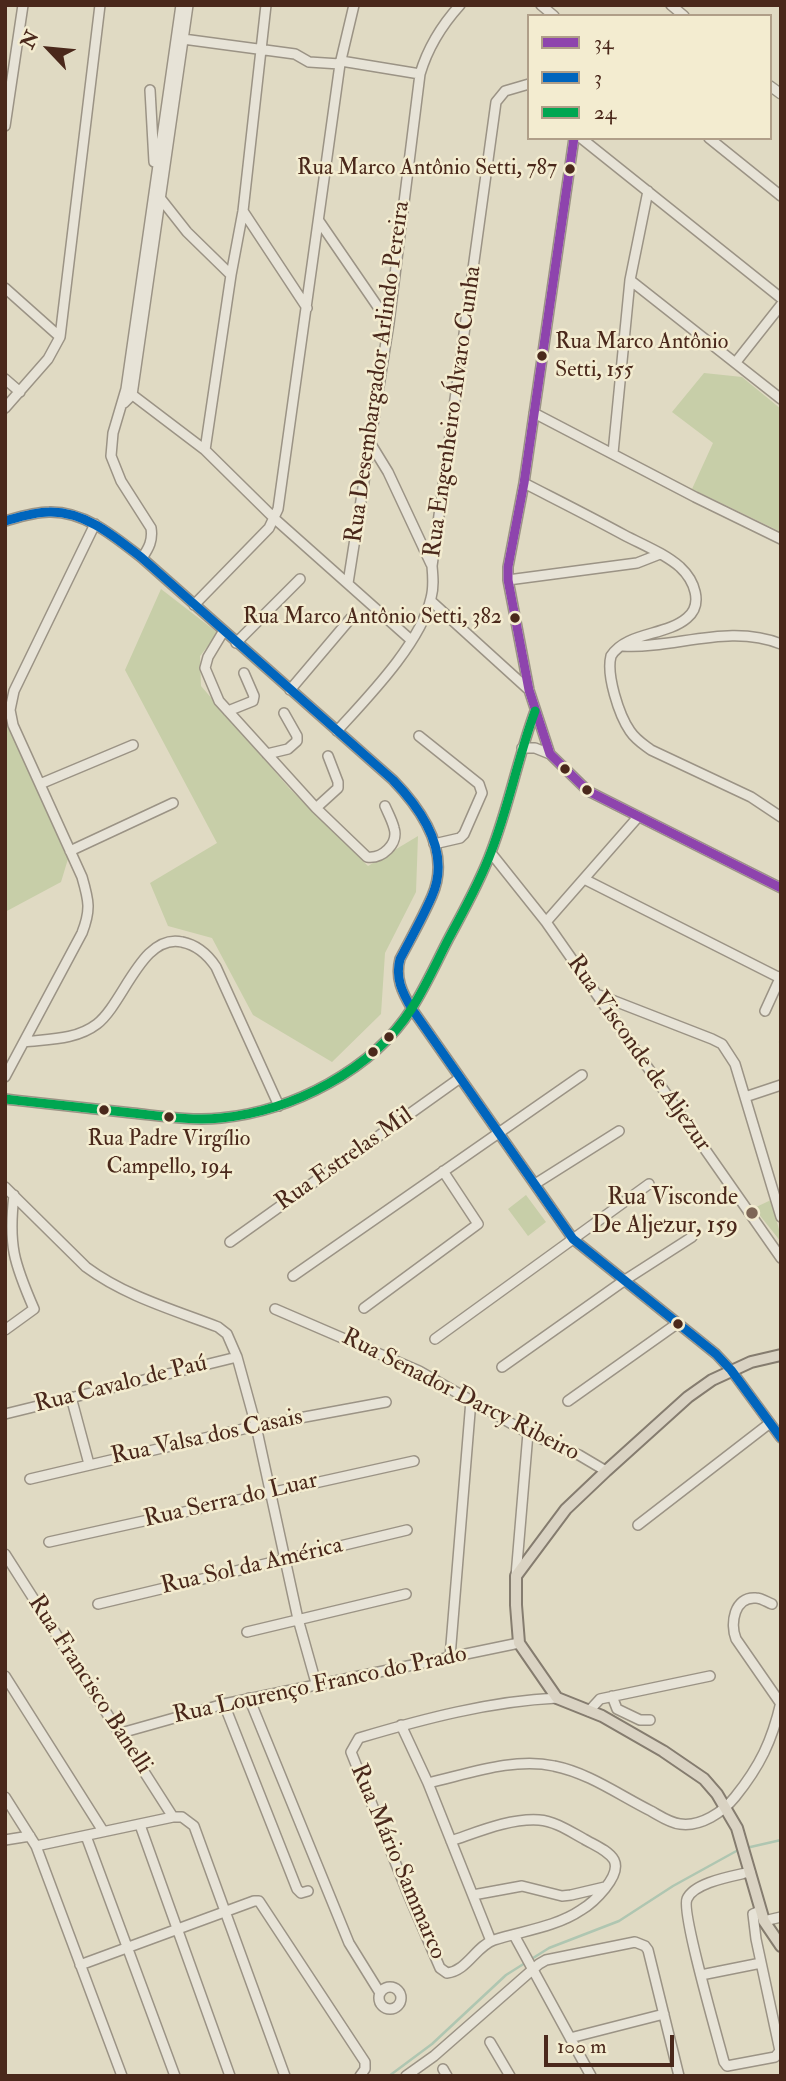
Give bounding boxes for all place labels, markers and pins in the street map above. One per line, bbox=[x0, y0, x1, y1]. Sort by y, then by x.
place label: Rua Marco Antônio Setti, 787 bbox=[297, 156, 557, 182]
marker: Rua Marco Antônio Setti, 787 bbox=[563, 162, 577, 176]
place label: Rua Marco Antônio Setti, 155 bbox=[555, 330, 728, 382]
marker: Rua Marco Antônio Setti, 155 bbox=[535, 349, 549, 363]
place label: Rua Marco Antônio Setti, 382 bbox=[243, 605, 502, 631]
marker: Rua Marco Antônio Setti, 382 bbox=[508, 611, 522, 625]
unlabelled marker bbox=[558, 762, 572, 776]
unlabelled marker bbox=[580, 783, 594, 797]
unlabelled marker bbox=[382, 1030, 396, 1044]
unlabelled marker bbox=[366, 1045, 380, 1059]
unlabelled marker bbox=[97, 1103, 111, 1117]
marker: Rua Padre Virgílio Campello, 194 bbox=[162, 1110, 176, 1124]
place label: Rua Padre Virgílio Campello, 194 bbox=[88, 1127, 250, 1178]
place label: Rua Visconde De Aljezur, 159 bbox=[592, 1185, 738, 1241]
marker: Rua Visconde De Aljezur, 159 bbox=[744, 1205, 760, 1221]
unlabelled marker bbox=[671, 1317, 685, 1331]

